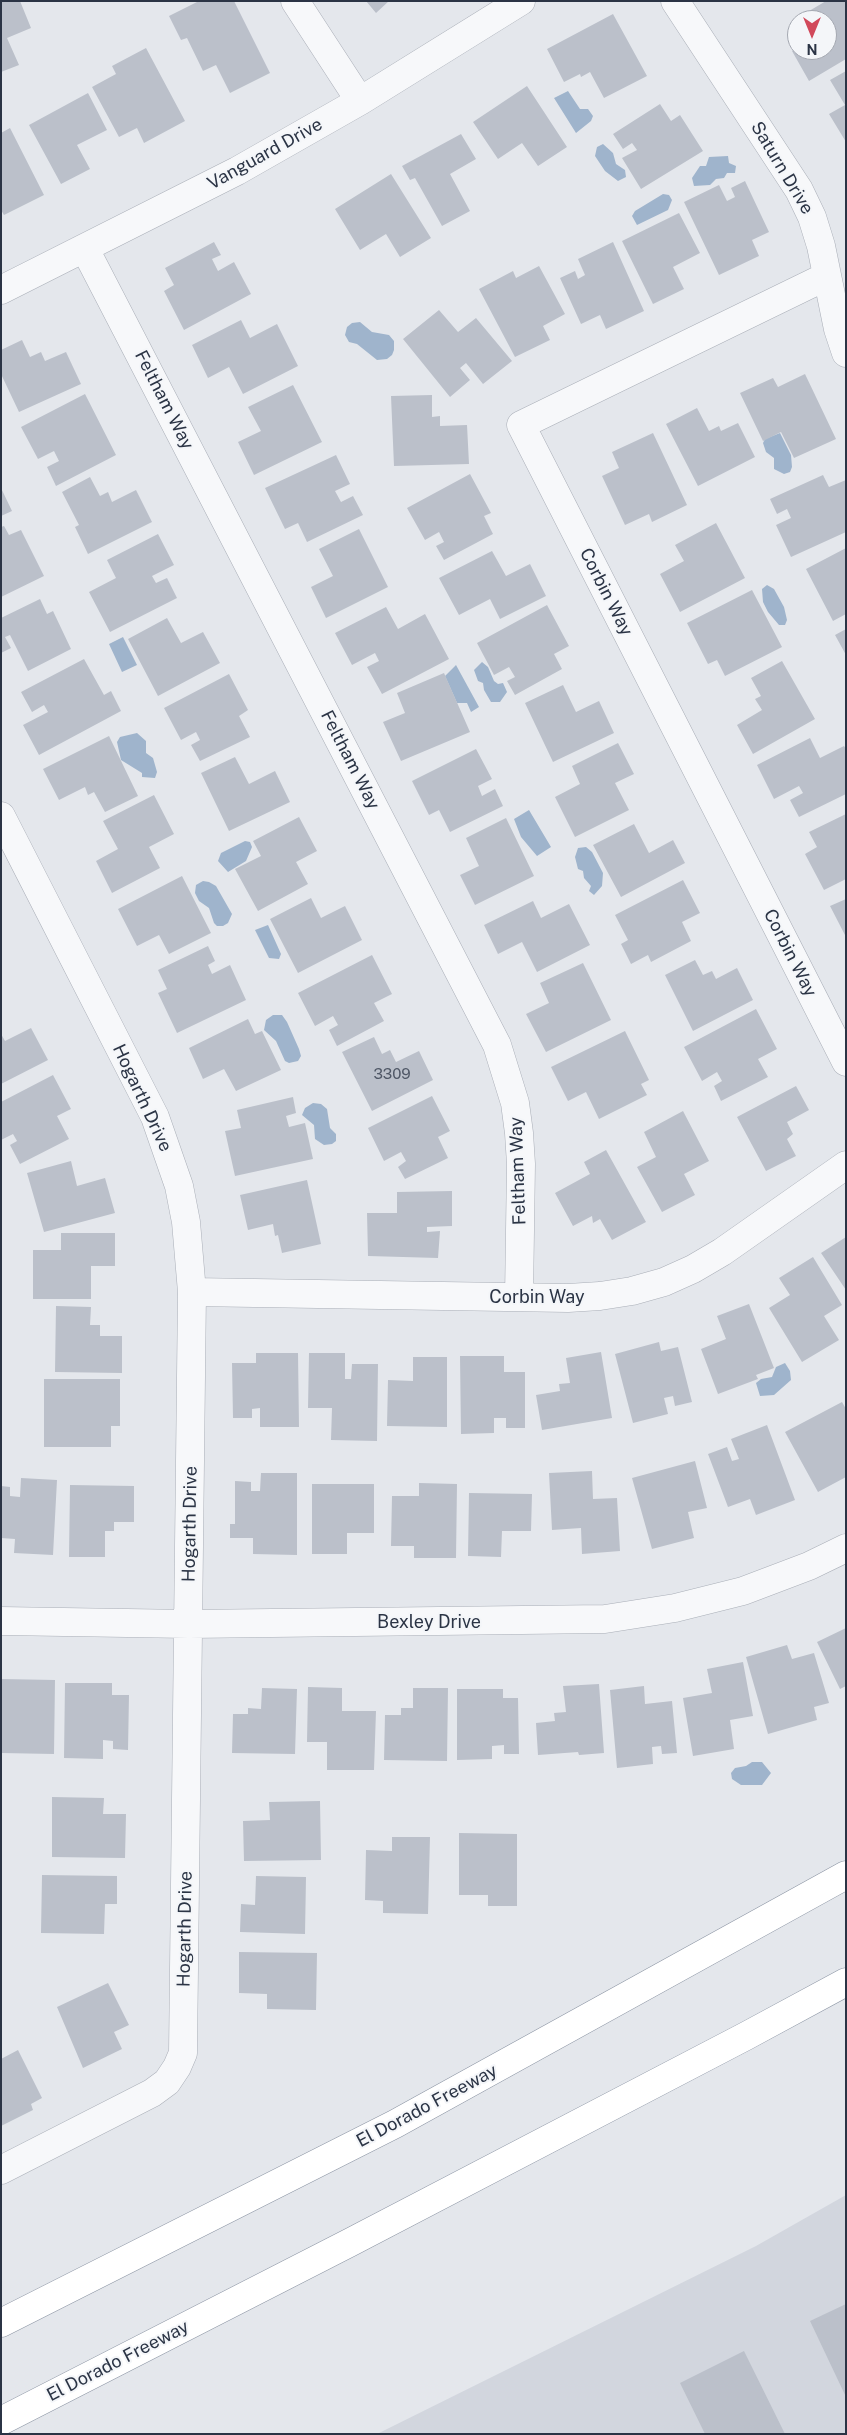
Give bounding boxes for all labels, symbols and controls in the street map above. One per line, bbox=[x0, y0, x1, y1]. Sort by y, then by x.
north arrow bbox=[787, 10, 837, 60]
text: N bbox=[807, 41, 817, 57]
street label: Vanguard Drive bbox=[204, 114, 326, 194]
street label: Saturn Drive bbox=[746, 118, 818, 218]
street label: Feltham Way bbox=[130, 347, 198, 453]
street label: Corbin Way bbox=[575, 545, 637, 639]
street label: Feltham Way bbox=[316, 707, 384, 813]
street label: Corbin Way bbox=[759, 906, 821, 1000]
street label: Hogarth Drive bbox=[108, 1041, 176, 1155]
house number: 3309 bbox=[373, 1065, 411, 1083]
street label: Feltham Way bbox=[505, 1117, 531, 1225]
street label: Corbin Way bbox=[489, 1286, 585, 1308]
street label: Hogarth Drive bbox=[178, 1466, 202, 1582]
street label: Bexley Drive bbox=[377, 1611, 481, 1633]
street label: Hogarth Drive bbox=[173, 1871, 197, 1987]
street label: El Dorado Freeway bbox=[353, 2060, 501, 2152]
street label: El Dorado Freeway bbox=[43, 2316, 193, 2406]

